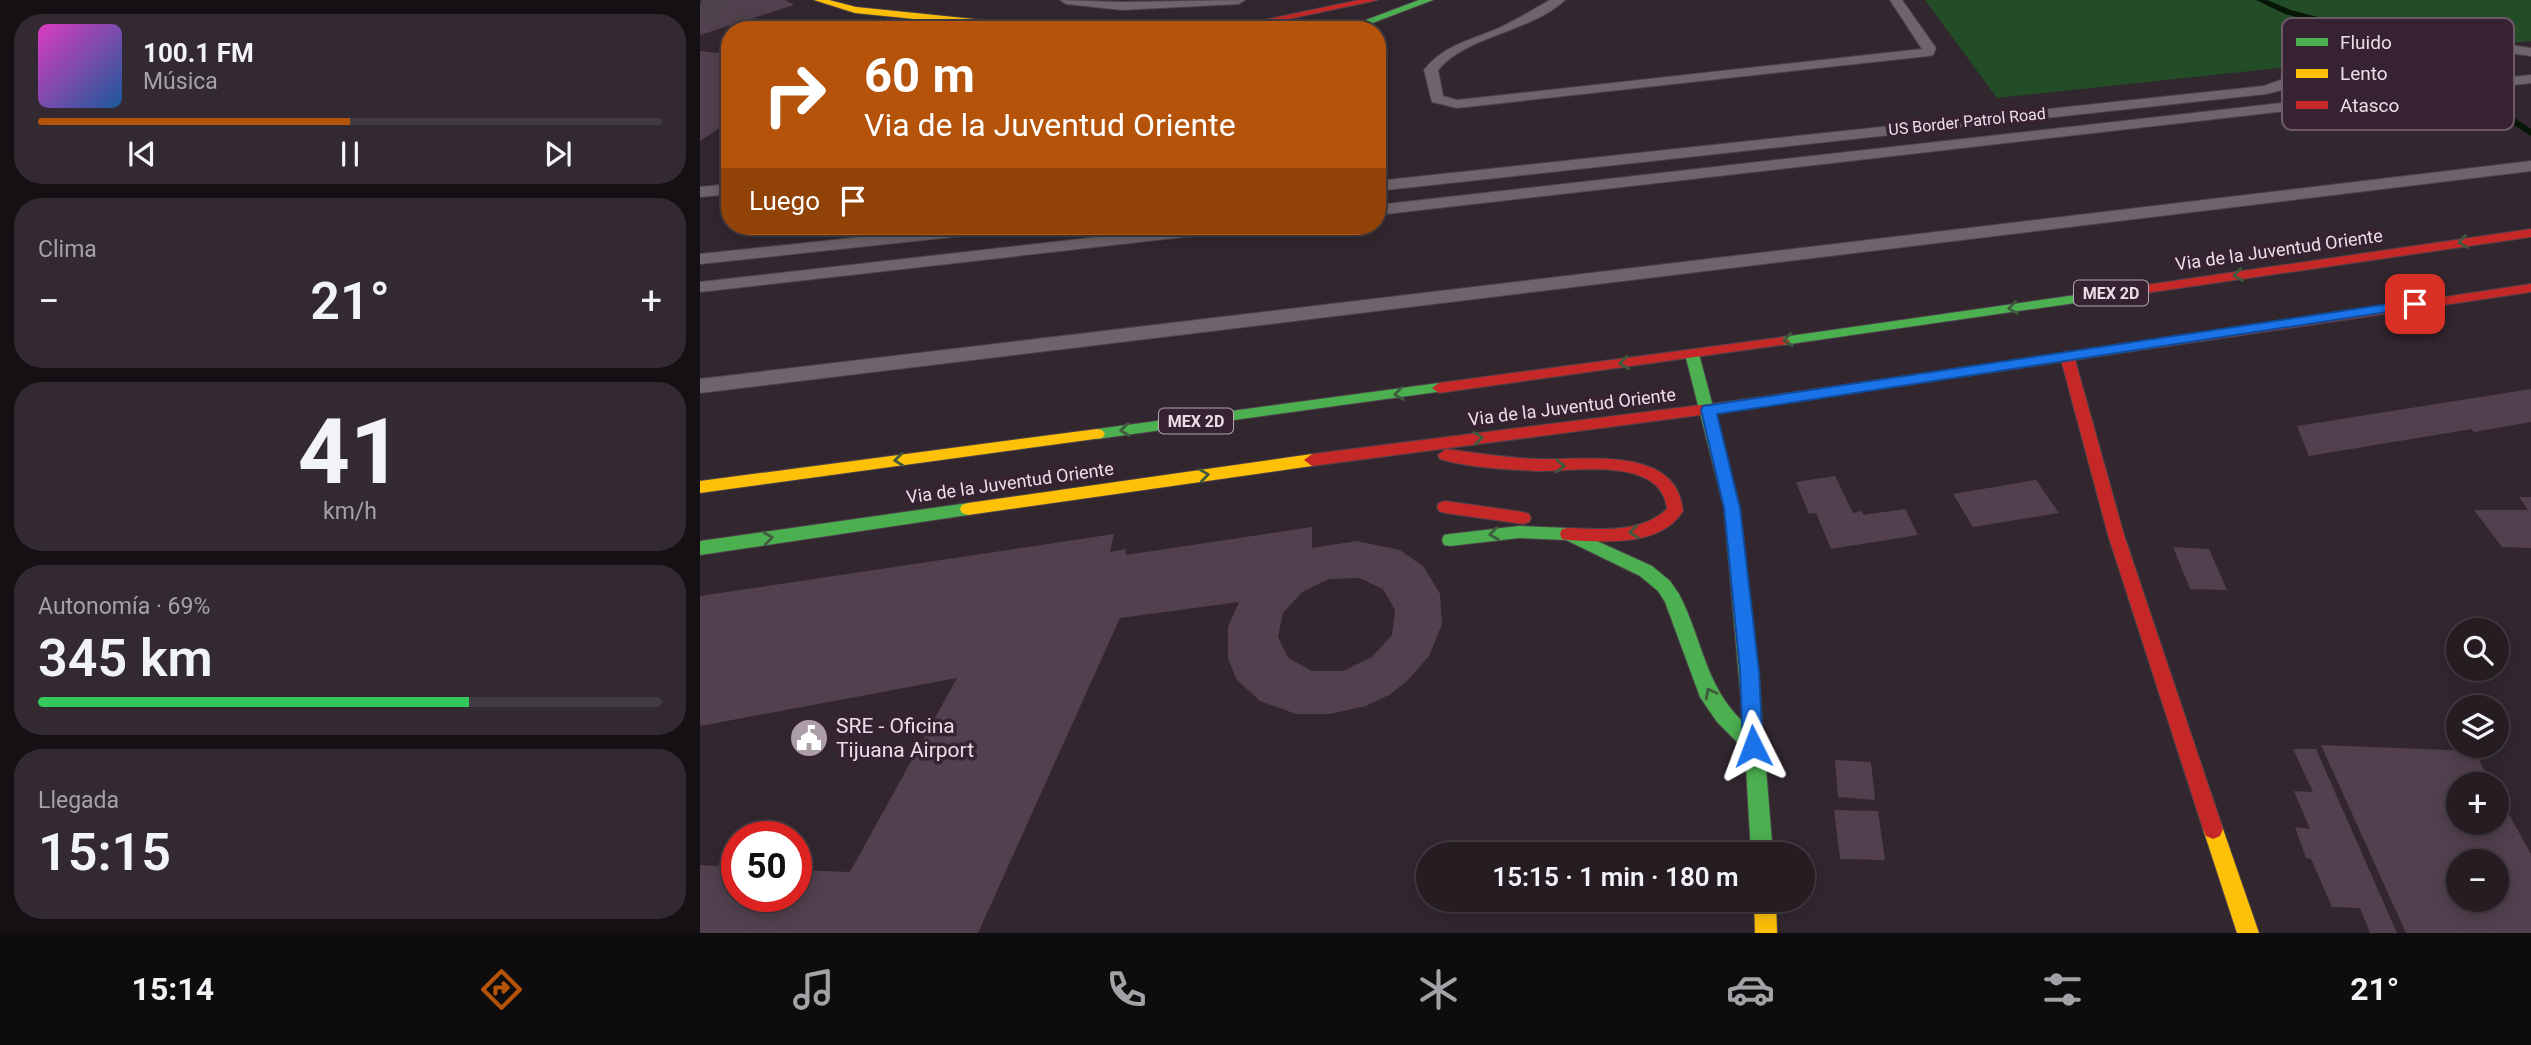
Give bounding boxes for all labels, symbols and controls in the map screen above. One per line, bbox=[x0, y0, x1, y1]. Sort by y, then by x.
legend bbox=[2282, 18, 2514, 130]
text: Fluido bbox=[2340, 31, 2392, 54]
text: 100.1 FM bbox=[143, 38, 254, 68]
text: 60 m bbox=[864, 47, 975, 104]
icon: right bbox=[749, 49, 840, 140]
text: Lento bbox=[2340, 62, 2388, 85]
text: Música bbox=[143, 68, 218, 95]
text: Atasco bbox=[2340, 94, 2399, 117]
street label: US Border Patrol Road bbox=[1887, 104, 2047, 139]
text: Via de la Juventud Oriente bbox=[864, 106, 1236, 144]
icon: previous bbox=[123, 135, 161, 173]
icon: pause bbox=[331, 135, 369, 173]
icon: next bbox=[539, 135, 577, 173]
icon: arrive bbox=[834, 182, 872, 220]
text: Luego bbox=[749, 186, 820, 216]
street label: Via de la Juventud Oriente bbox=[2174, 225, 2384, 274]
one-way arrow bbox=[2458, 235, 2469, 250]
text: Clima bbox=[38, 236, 97, 263]
one-way arrow bbox=[2232, 267, 2244, 282]
text: 21° bbox=[310, 271, 390, 332]
pin bbox=[2385, 274, 2445, 334]
text: − bbox=[38, 279, 60, 323]
text: + bbox=[640, 279, 662, 323]
road number: MEX 2D bbox=[2074, 280, 2148, 306]
icon: arrive bbox=[2396, 285, 2434, 323]
one-way arrow bbox=[2007, 300, 2019, 315]
one-way arrow bbox=[1782, 332, 1794, 347]
one-way arrow bbox=[1618, 356, 1630, 371]
street label: Via de la Juventud Oriente bbox=[1467, 383, 1677, 430]
one-way arrow bbox=[1393, 386, 1405, 401]
text: 41 bbox=[298, 399, 402, 505]
road number: MEX 2D bbox=[1159, 408, 1233, 434]
one-way arrow bbox=[1119, 422, 1131, 437]
one-way arrow bbox=[1472, 430, 1484, 445]
one-way arrow bbox=[893, 452, 905, 467]
street label: Via de la Juventud Oriente bbox=[905, 458, 1115, 507]
one-way arrow bbox=[1555, 458, 1566, 473]
one-way arrow bbox=[1198, 468, 1210, 483]
text: km/h bbox=[323, 498, 377, 525]
one-way arrow bbox=[1628, 524, 1640, 539]
one-way arrow bbox=[1488, 527, 1500, 542]
one-way arrow bbox=[762, 531, 773, 546]
text: Autonomía · 69% bbox=[38, 593, 210, 620]
map controls bbox=[2446, 618, 2509, 912]
button: search bbox=[2446, 618, 2509, 681]
text: 345 km bbox=[38, 628, 213, 689]
one-way arrow bbox=[1705, 688, 1718, 701]
button: layers bbox=[2446, 695, 2509, 758]
position arrow bbox=[1716, 709, 1790, 783]
place label: SRE - Oficina Tijuana Airport bbox=[836, 714, 974, 762]
public building icon: SRE - Oficina Tijuana Airport bbox=[788, 717, 830, 759]
button: + bbox=[2446, 772, 2509, 835]
text: Llegada bbox=[38, 787, 119, 814]
speed limit sign: 50 bbox=[721, 821, 812, 912]
text: 15:15 bbox=[38, 822, 171, 883]
button: − bbox=[2446, 849, 2509, 912]
text: 15:15 · 1 min · 180 m bbox=[1492, 862, 1739, 892]
icon: directions bbox=[477, 965, 526, 1014]
icon: music bbox=[789, 965, 838, 1014]
icon: phone bbox=[1102, 965, 1151, 1014]
icon: climate bbox=[1414, 965, 1463, 1014]
icon: car bbox=[1726, 965, 1775, 1014]
icon: filters bbox=[2038, 965, 2087, 1014]
text: 15:14 bbox=[132, 970, 214, 1008]
text: 21° bbox=[2350, 970, 2399, 1008]

